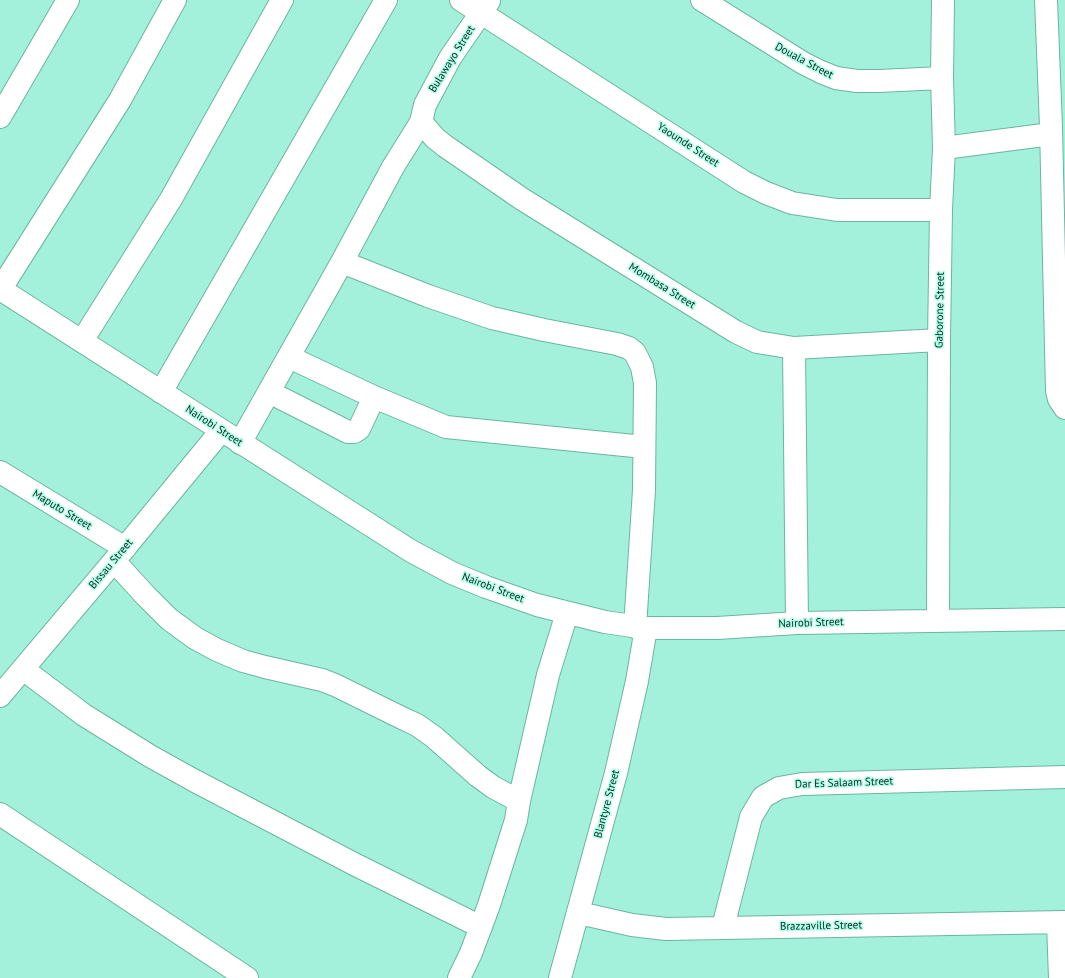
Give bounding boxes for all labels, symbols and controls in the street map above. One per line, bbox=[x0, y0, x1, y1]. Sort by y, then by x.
street label: Bulawayo Street bbox=[426, 23, 478, 95]
street label: Douala Street bbox=[773, 40, 835, 82]
street label: Yaounde Street bbox=[655, 120, 721, 170]
street label: Mombasa Street bbox=[626, 260, 698, 312]
street label: Gaborone Street bbox=[933, 272, 947, 348]
street label: Nairobi Street bbox=[183, 403, 245, 449]
street label: Maputo Street bbox=[30, 487, 94, 533]
street label: Bissau Street bbox=[86, 536, 136, 592]
street label: Nairobi Street bbox=[460, 570, 526, 606]
street label: Nairobi Street bbox=[778, 615, 844, 631]
street label: Blantyre Street bbox=[592, 768, 622, 840]
street label: Dar Es Salaam Street bbox=[795, 775, 893, 791]
street label: Brazzaville Street bbox=[780, 919, 862, 933]

